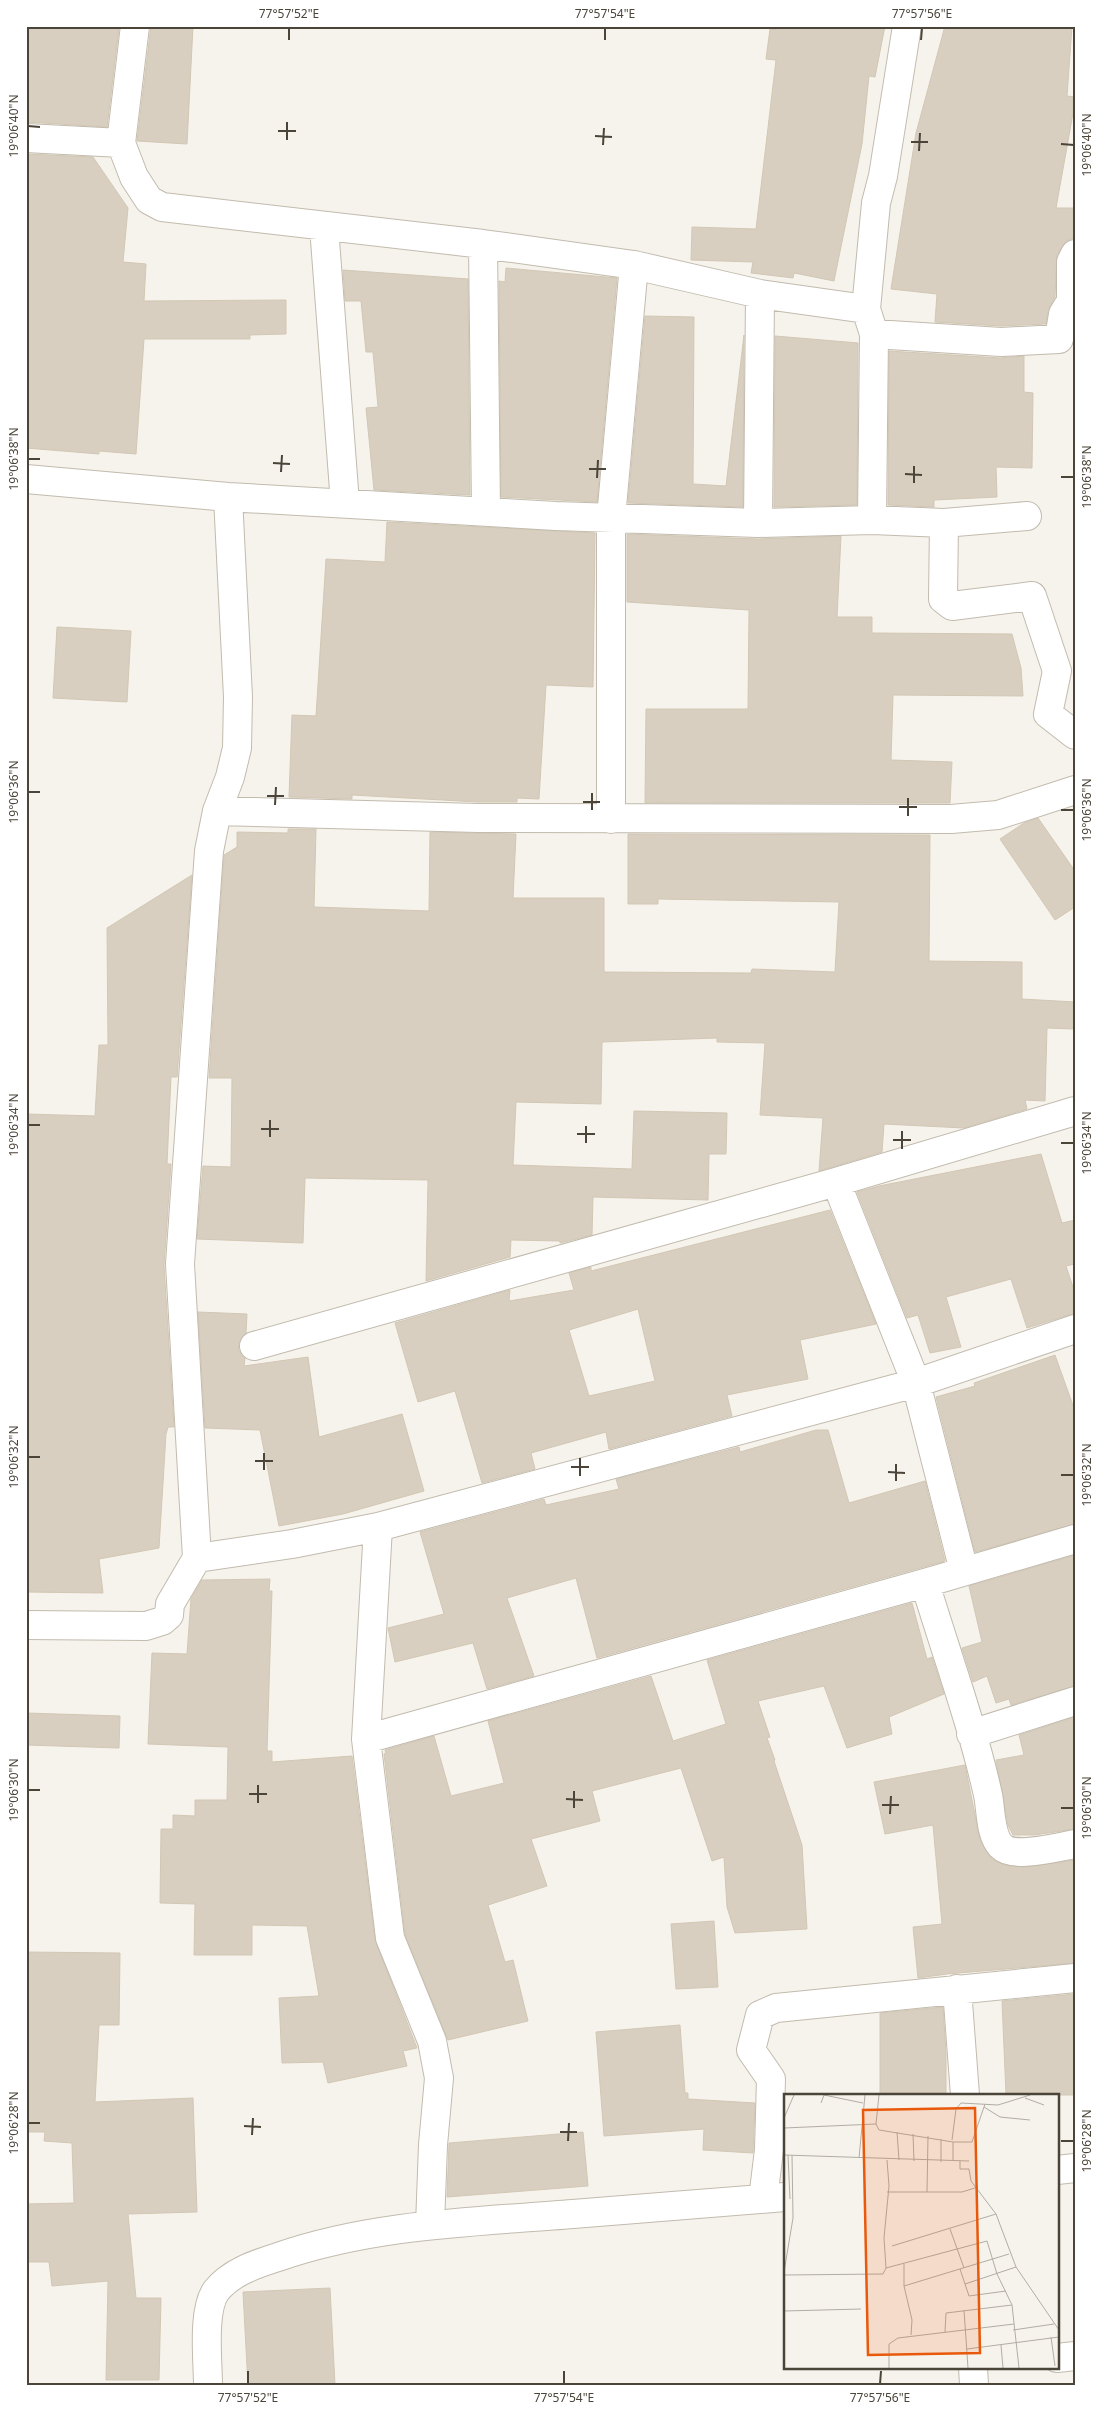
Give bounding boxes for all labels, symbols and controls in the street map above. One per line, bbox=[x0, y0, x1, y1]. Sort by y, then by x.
text: 77°57'52"E bbox=[259, 5, 319, 22]
text: 77°57'54"E bbox=[575, 5, 635, 22]
text: 77°57'56"E bbox=[892, 5, 952, 22]
text: 19°06'40"N bbox=[5, 94, 22, 158]
text: 19°06'40"N bbox=[1078, 113, 1095, 177]
text: 19°06'38"N bbox=[5, 427, 22, 491]
text: 19°06'38"N bbox=[1078, 445, 1095, 509]
text: 19°06'36"N bbox=[5, 760, 22, 824]
text: 19°06'36"N bbox=[1078, 778, 1095, 842]
text: 19°06'34"N bbox=[5, 1093, 22, 1157]
text: 19°06'34"N bbox=[1078, 1111, 1095, 1175]
text: 19°06'32"N bbox=[5, 1425, 22, 1489]
text: 19°06'32"N bbox=[1078, 1443, 1095, 1507]
text: 19°06'30"N bbox=[5, 1758, 22, 1822]
text: 19°06'30"N bbox=[1078, 1776, 1095, 1840]
text: 19°06'28"N bbox=[5, 2091, 22, 2155]
inset map bbox=[784, 2094, 1058, 2368]
text: 19°06'28"N bbox=[1078, 2109, 1095, 2173]
text: 77°57'52"E bbox=[218, 2389, 278, 2406]
text: 77°57'54"E bbox=[534, 2389, 594, 2406]
text: 77°57'56"E bbox=[850, 2389, 910, 2406]

